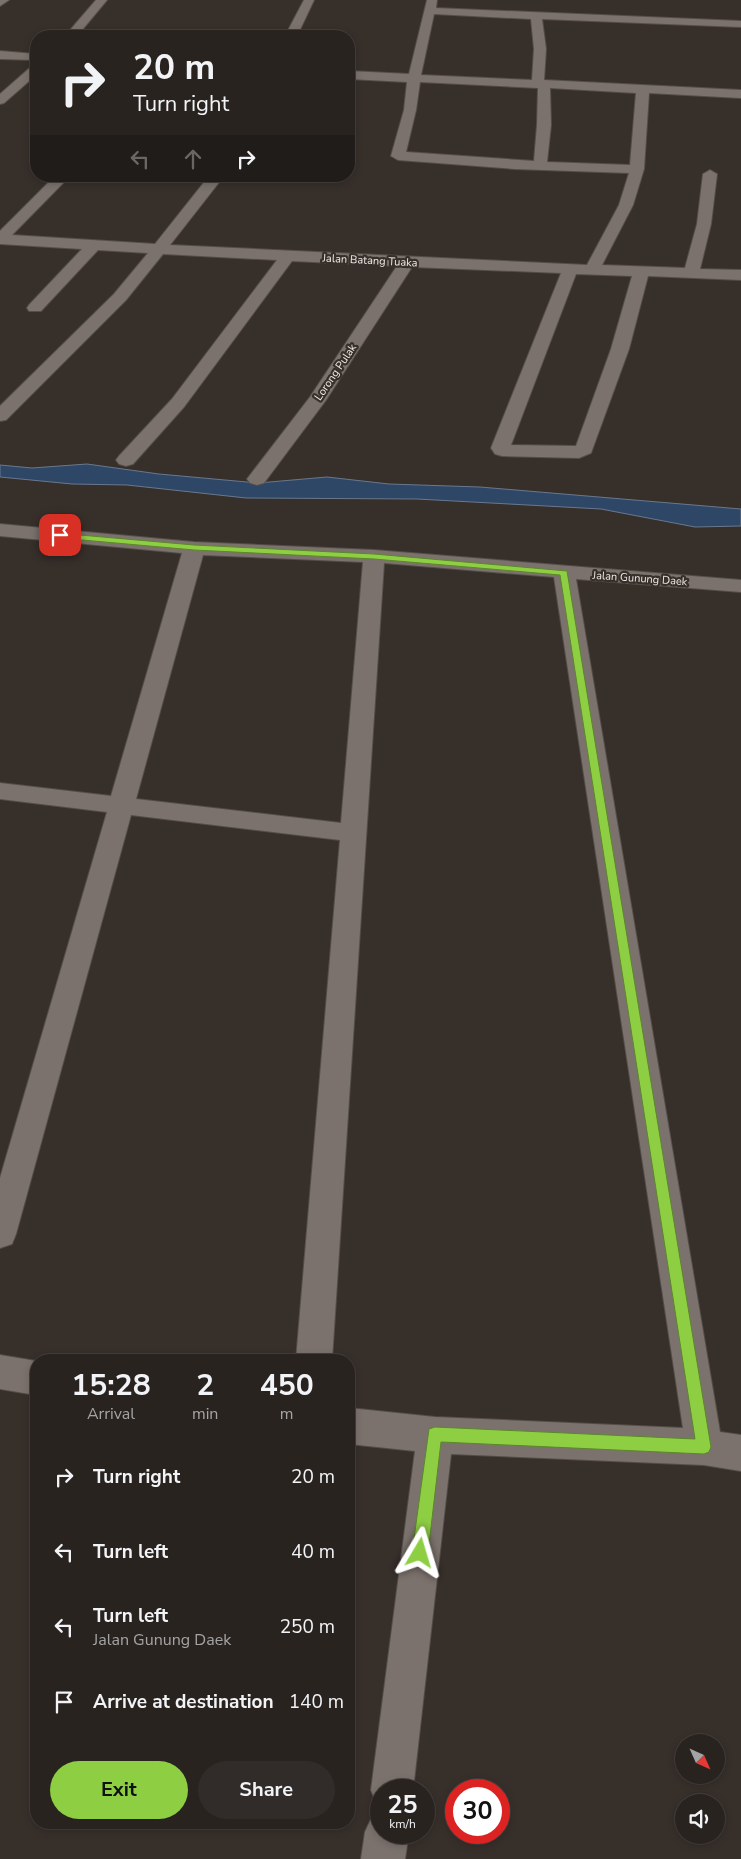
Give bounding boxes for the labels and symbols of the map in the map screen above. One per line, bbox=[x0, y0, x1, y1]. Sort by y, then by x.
street label: Jalan Batang Tuaka bbox=[321, 250, 418, 270]
street label: Lorong Pulak bbox=[311, 341, 360, 404]
pin bbox=[39, 514, 81, 556]
street label: Jalan Gunung Daek bbox=[591, 568, 688, 589]
position arrow bbox=[393, 1526, 445, 1578]
north arrow bbox=[675, 1734, 725, 1784]
speed limit sign: 30 bbox=[445, 1779, 510, 1844]

